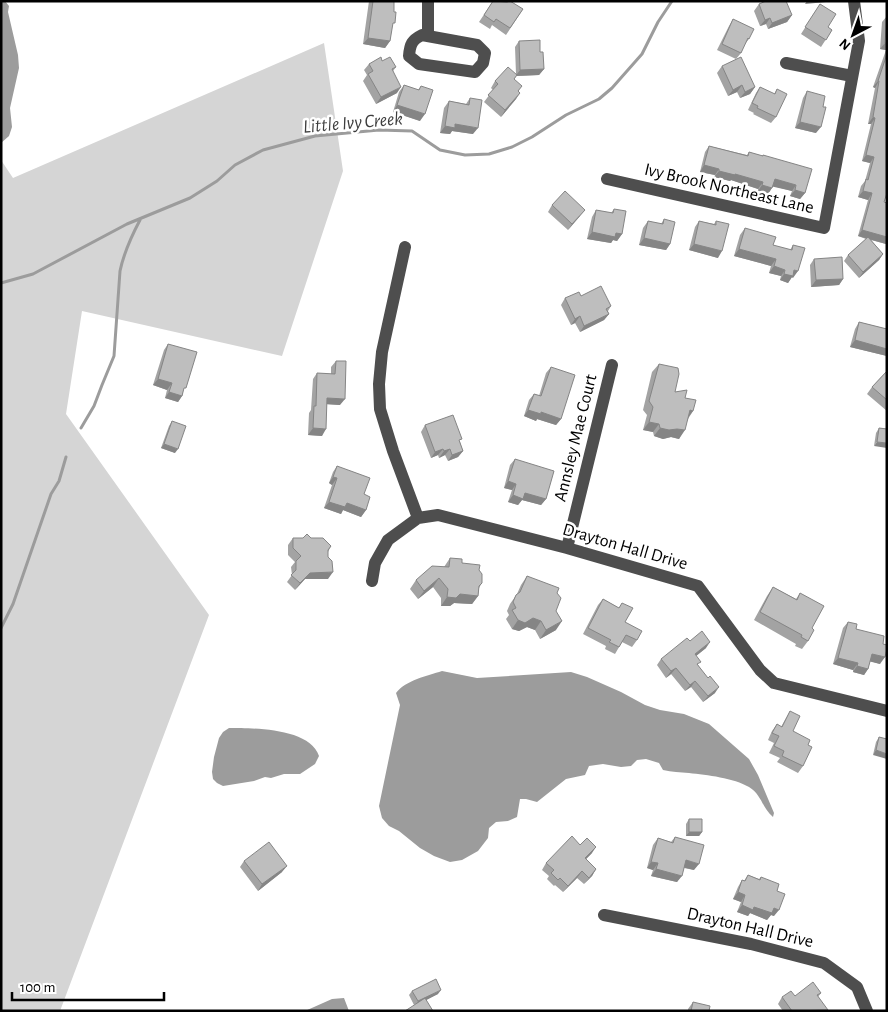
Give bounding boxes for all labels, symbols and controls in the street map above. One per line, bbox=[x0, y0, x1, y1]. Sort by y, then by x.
north arrow bbox=[828, 10, 878, 60]
text: N bbox=[837, 36, 853, 53]
water label: Little Ivy Creek bbox=[302, 109, 404, 137]
street label: Ivy Brook Northeast Lane bbox=[643, 161, 815, 217]
street label: Annsley Mae Court bbox=[551, 372, 601, 504]
street label: Drayton Hall Drive bbox=[561, 521, 689, 573]
street label: Drayton Hall Drive bbox=[685, 905, 815, 951]
scale bar bbox=[12, 970, 165, 1002]
text: 100 m bbox=[20, 980, 55, 995]

